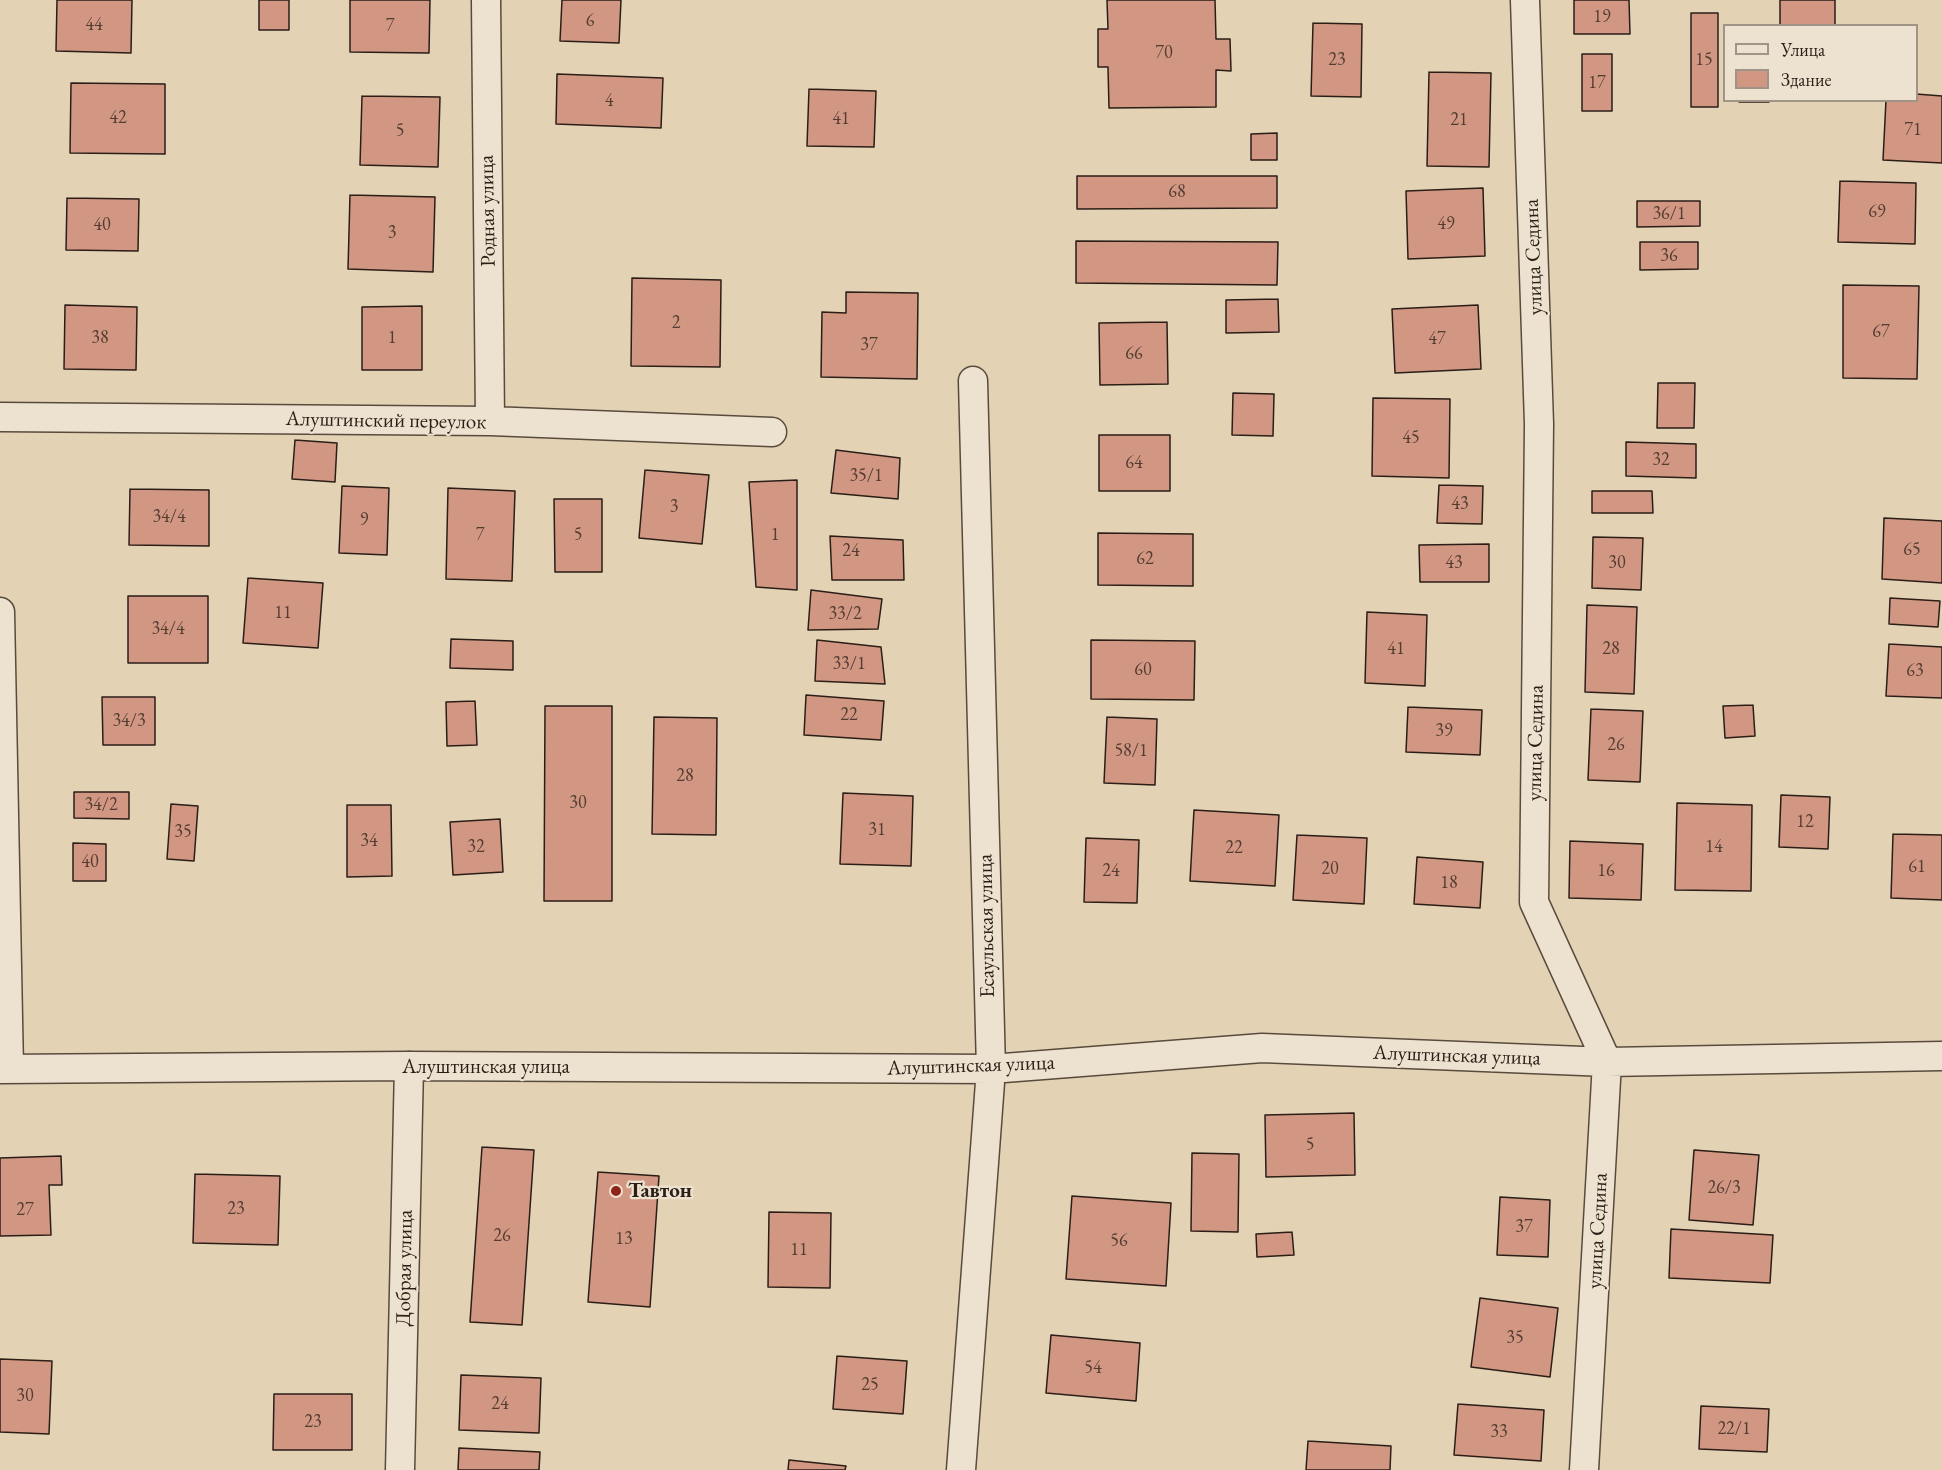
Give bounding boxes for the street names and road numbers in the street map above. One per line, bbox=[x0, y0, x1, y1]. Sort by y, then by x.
street label: Родная улица bbox=[474, 155, 502, 267]
street label: улица Седина bbox=[1519, 198, 1549, 316]
street label: Алуштинский переулок bbox=[285, 407, 487, 435]
street label: улица Седина bbox=[1522, 685, 1550, 801]
street label: Есаульская улица bbox=[973, 854, 1001, 998]
street label: Алуштинская улица bbox=[1373, 1040, 1541, 1072]
street label: Алуштинская улица bbox=[887, 1050, 1055, 1082]
street label: Алуштинская улица bbox=[402, 1054, 570, 1080]
street label: улица Седина bbox=[1582, 1172, 1614, 1290]
street label: Добрая улица bbox=[391, 1209, 419, 1327]

